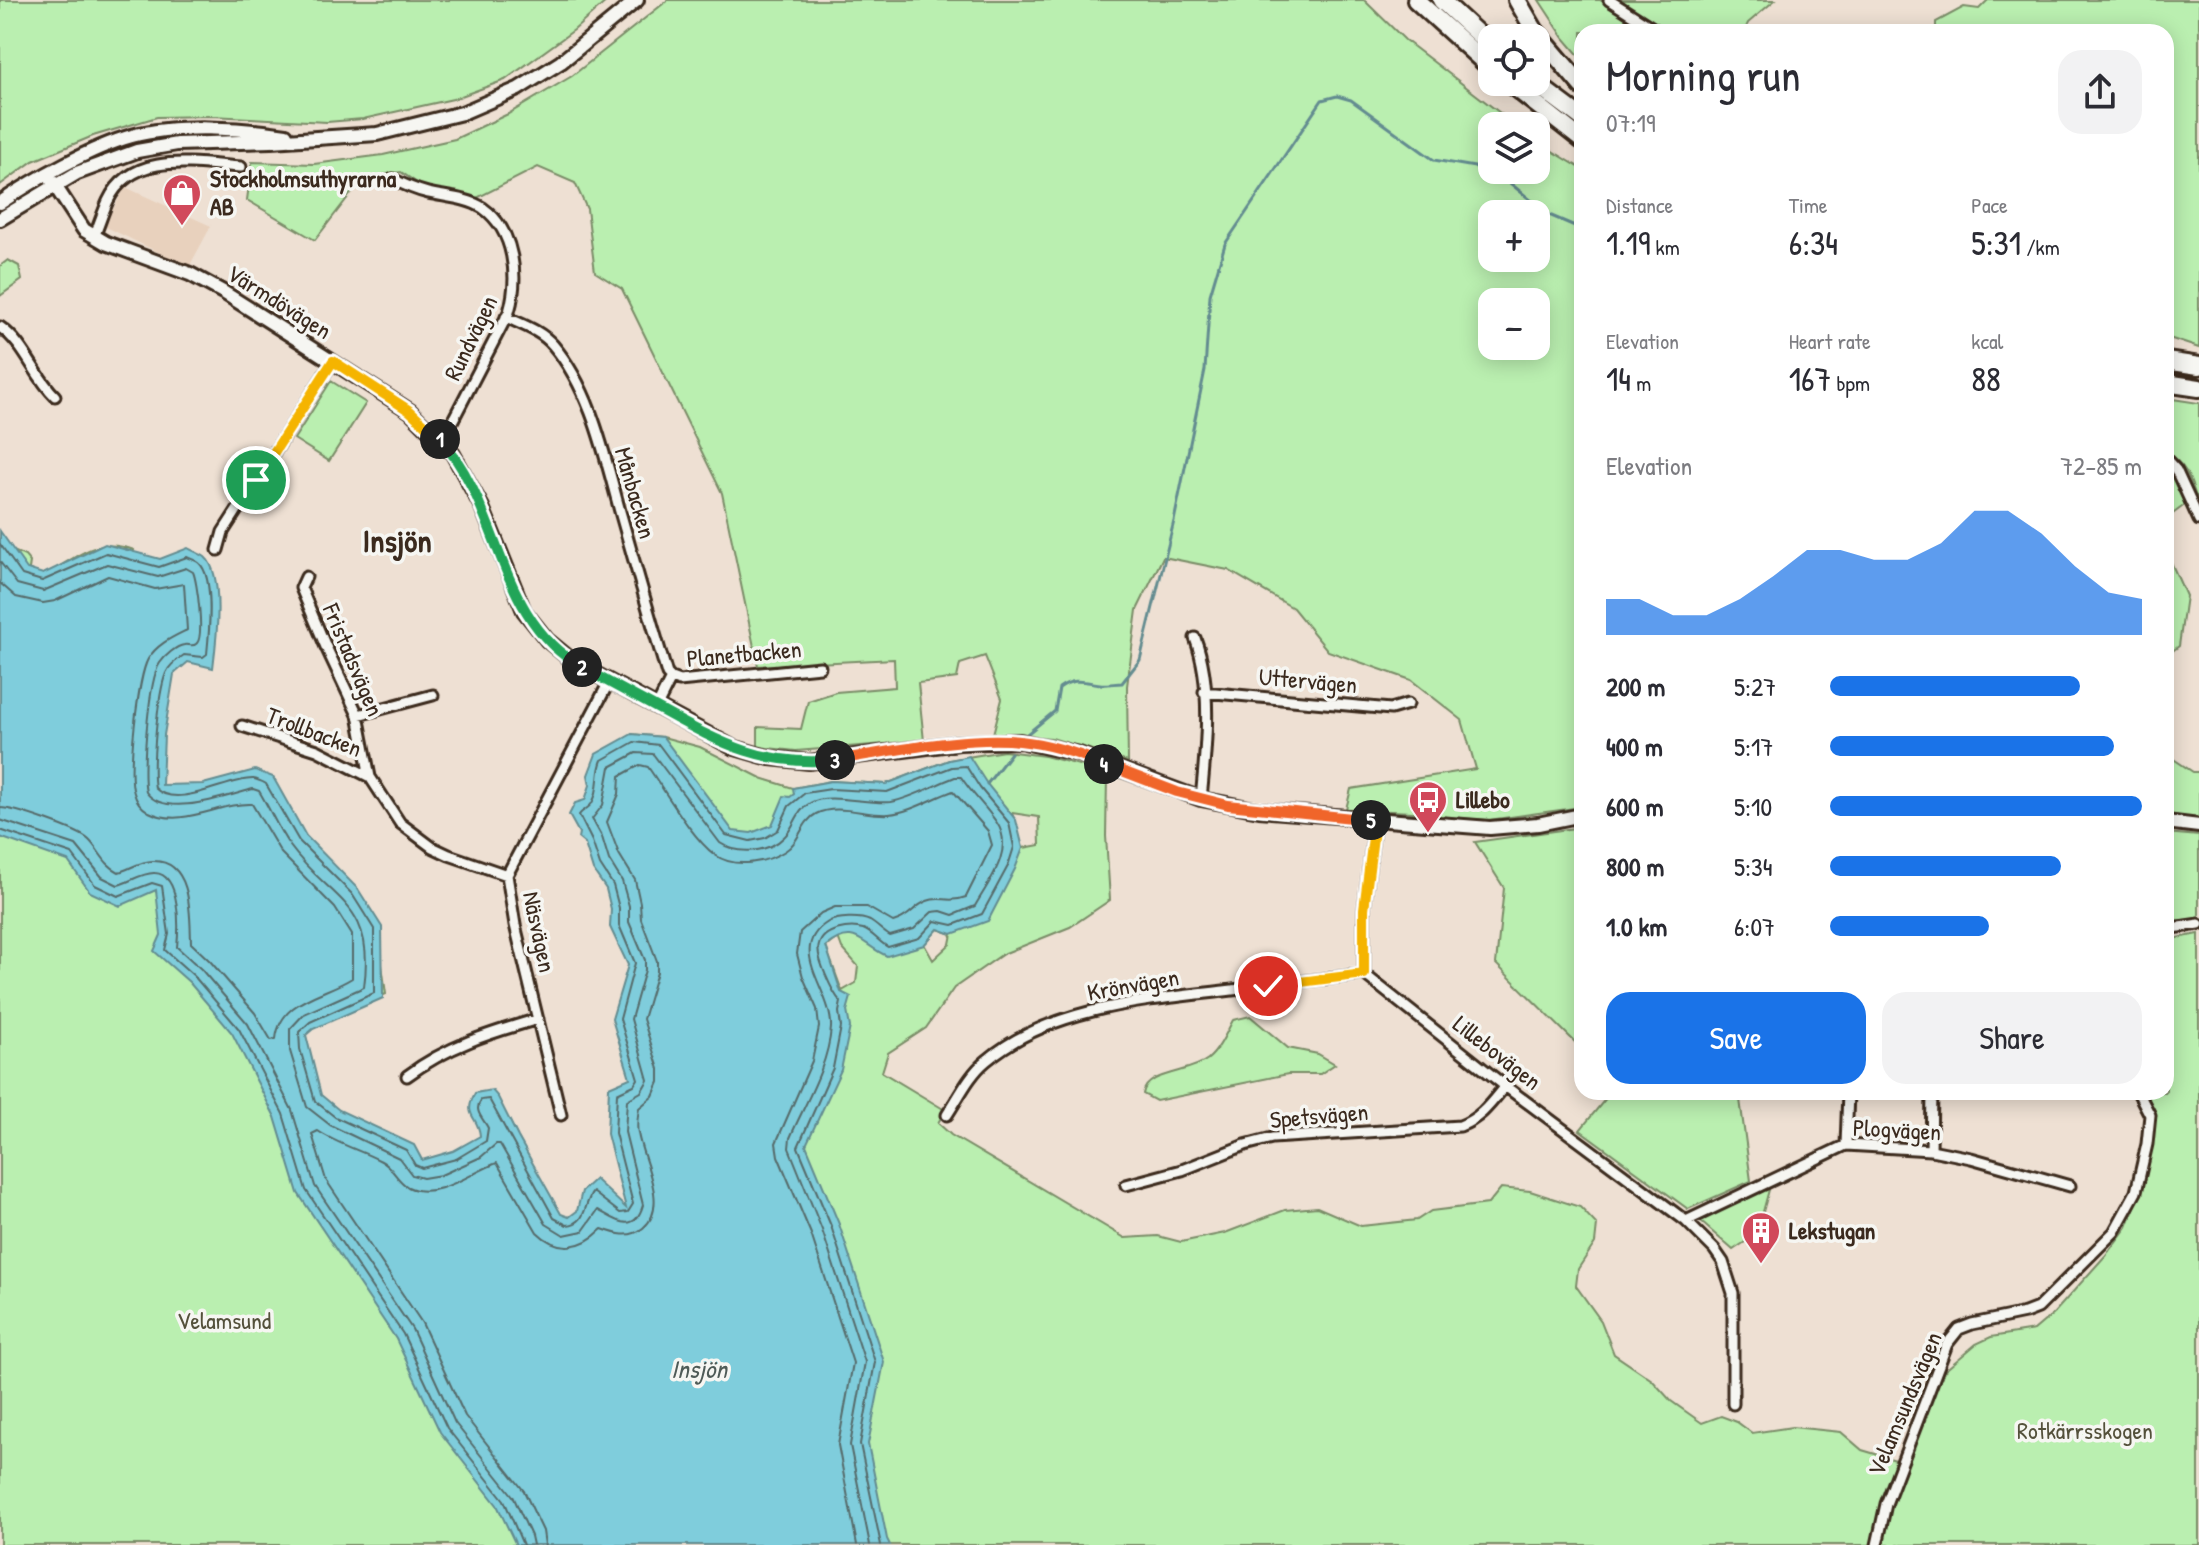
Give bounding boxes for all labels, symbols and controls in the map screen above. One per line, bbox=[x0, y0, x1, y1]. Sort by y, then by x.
map controls bbox=[1478, 24, 1550, 360]
button: locate bbox=[1478, 24, 1550, 96]
text: Morning run bbox=[1606, 45, 1801, 105]
button: share bbox=[2058, 50, 2142, 134]
text: 07:19 bbox=[1606, 105, 1656, 140]
button: layers bbox=[1478, 112, 1550, 184]
place label: Stockholmsuthyrarna AB bbox=[210, 162, 397, 222]
shop icon: Stockholmsuthyrarna AB bbox=[161, 172, 203, 227]
text: Distance bbox=[1606, 190, 1673, 220]
text: Time bbox=[1789, 190, 1828, 220]
text: Pace bbox=[1971, 190, 2008, 220]
button: + bbox=[1478, 200, 1550, 272]
text: 1.19 bbox=[1606, 220, 1650, 266]
text: 6:34 bbox=[1789, 220, 1838, 266]
text: 5:31 bbox=[1971, 220, 2021, 266]
text: km bbox=[1650, 232, 1680, 262]
text: /km bbox=[2021, 232, 2060, 262]
street label: Värmdövägen bbox=[221, 256, 338, 346]
button: − bbox=[1478, 288, 1550, 360]
street label: Rundvägen bbox=[436, 290, 504, 385]
text: Elevation bbox=[1606, 326, 1679, 356]
text: Heart rate bbox=[1789, 326, 1871, 356]
text: kcal bbox=[1971, 326, 2003, 356]
text: 14 bbox=[1606, 356, 1631, 402]
text: 167 bbox=[1789, 356, 1831, 402]
text: 88 bbox=[1971, 356, 2001, 402]
text: m bbox=[1631, 368, 1651, 398]
text: bpm bbox=[1831, 368, 1870, 398]
pin: 1 bbox=[420, 419, 460, 459]
text: 1 bbox=[436, 424, 444, 454]
street label: Månbacken bbox=[608, 443, 664, 542]
pin bbox=[222, 446, 290, 514]
text: Elevation bbox=[1606, 448, 1692, 483]
text: 72–85 m bbox=[2060, 448, 2142, 483]
icon: arrive bbox=[234, 458, 278, 502]
district label: Insjön bbox=[362, 519, 432, 562]
street label: Fristadsvägen bbox=[316, 598, 392, 721]
street label: Planetbacken bbox=[685, 632, 803, 674]
pin: 2 bbox=[562, 647, 602, 687]
text: 2 bbox=[577, 652, 587, 682]
street label: Uttervägen bbox=[1258, 660, 1359, 700]
text: 200 m bbox=[1606, 669, 1665, 704]
text: 5:27 bbox=[1734, 669, 1776, 704]
street label: Trollbacken bbox=[262, 698, 367, 764]
text: 400 m bbox=[1606, 729, 1663, 764]
text: 5:17 bbox=[1734, 729, 1773, 764]
pin: 3 bbox=[815, 740, 855, 780]
pin: 4 bbox=[1084, 744, 1124, 784]
text: 3 bbox=[830, 745, 840, 775]
text: 4 bbox=[1100, 749, 1108, 779]
bus stop icon: Lillebo bbox=[1407, 779, 1449, 834]
place label: Lillebo bbox=[1456, 783, 1510, 815]
text: 600 m bbox=[1606, 789, 1663, 824]
text: 5:10 bbox=[1734, 789, 1772, 824]
pin: 5 bbox=[1351, 800, 1391, 840]
text: 5 bbox=[1366, 805, 1376, 835]
text: 800 m bbox=[1606, 849, 1664, 884]
text: 5:34 bbox=[1734, 849, 1772, 884]
street label: Näsvägen bbox=[516, 889, 564, 975]
text: 1.0 km bbox=[1606, 909, 1667, 944]
text: 6:07 bbox=[1734, 909, 1775, 944]
pin bbox=[1234, 952, 1302, 1020]
street label: Krönvägen bbox=[1085, 960, 1181, 1008]
icon: check bbox=[1246, 964, 1290, 1008]
button: Save bbox=[1606, 992, 1866, 1084]
button: Share bbox=[1882, 992, 2142, 1084]
street label: Lillebovägen bbox=[1447, 1008, 1548, 1097]
street label: Spetsvägen bbox=[1268, 1095, 1369, 1135]
street label: Plogvägen bbox=[1852, 1111, 1942, 1147]
building icon: Lekstugan bbox=[1740, 1210, 1782, 1265]
place label: Lekstugan bbox=[1789, 1214, 1876, 1247]
park label: Velamsund bbox=[177, 1304, 271, 1336]
street label: Velamsundsvägen bbox=[1859, 1327, 1949, 1481]
water label: Insjön bbox=[671, 1351, 729, 1386]
park label: Rotkärrsskogen bbox=[2017, 1414, 2153, 1446]

